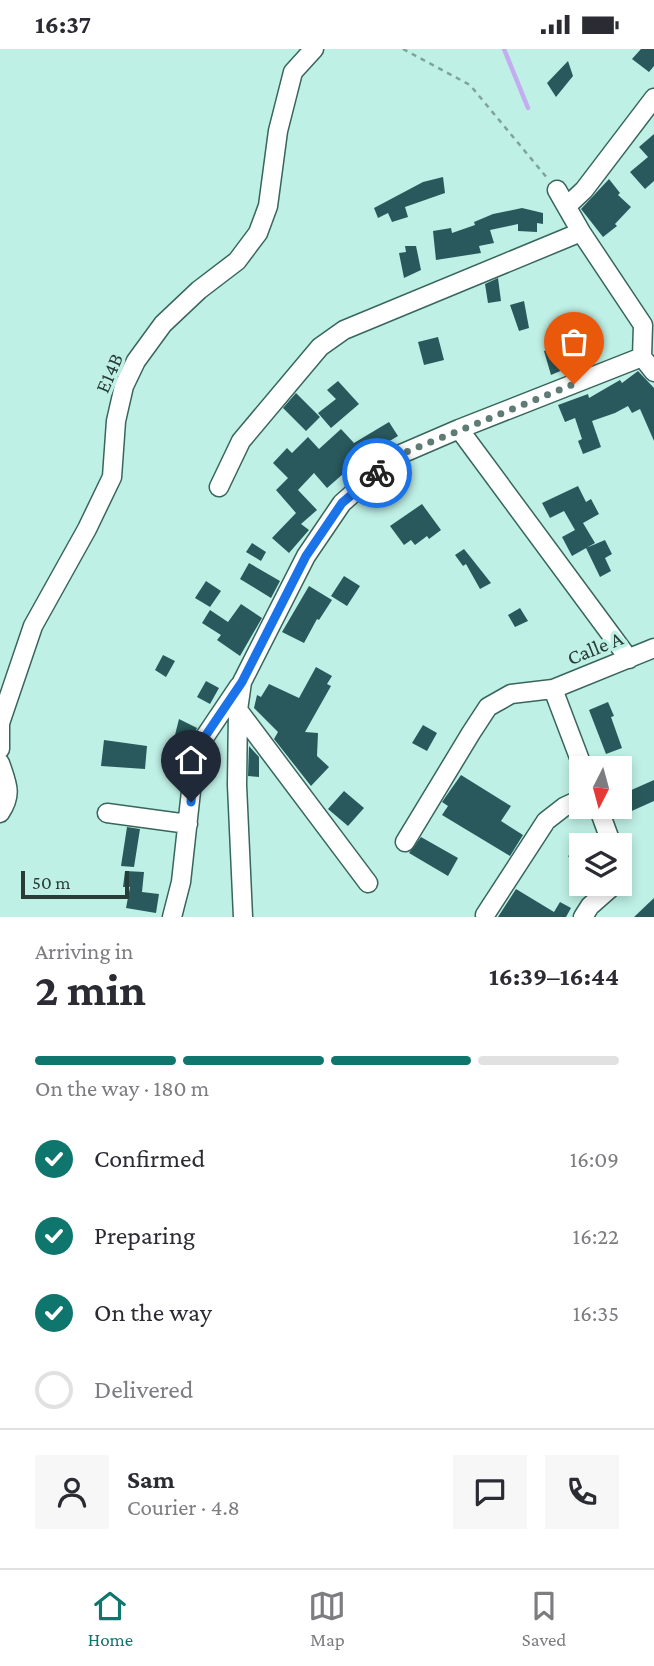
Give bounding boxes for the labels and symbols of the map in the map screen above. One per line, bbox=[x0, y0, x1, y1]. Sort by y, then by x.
pin bbox=[544, 312, 604, 384]
street label: E14B bbox=[90, 350, 128, 396]
courier bbox=[342, 438, 412, 508]
street label: Calle A bbox=[564, 626, 627, 670]
pin bbox=[161, 730, 221, 802]
north arrow bbox=[569, 756, 632, 819]
scale bar bbox=[21, 868, 130, 900]

